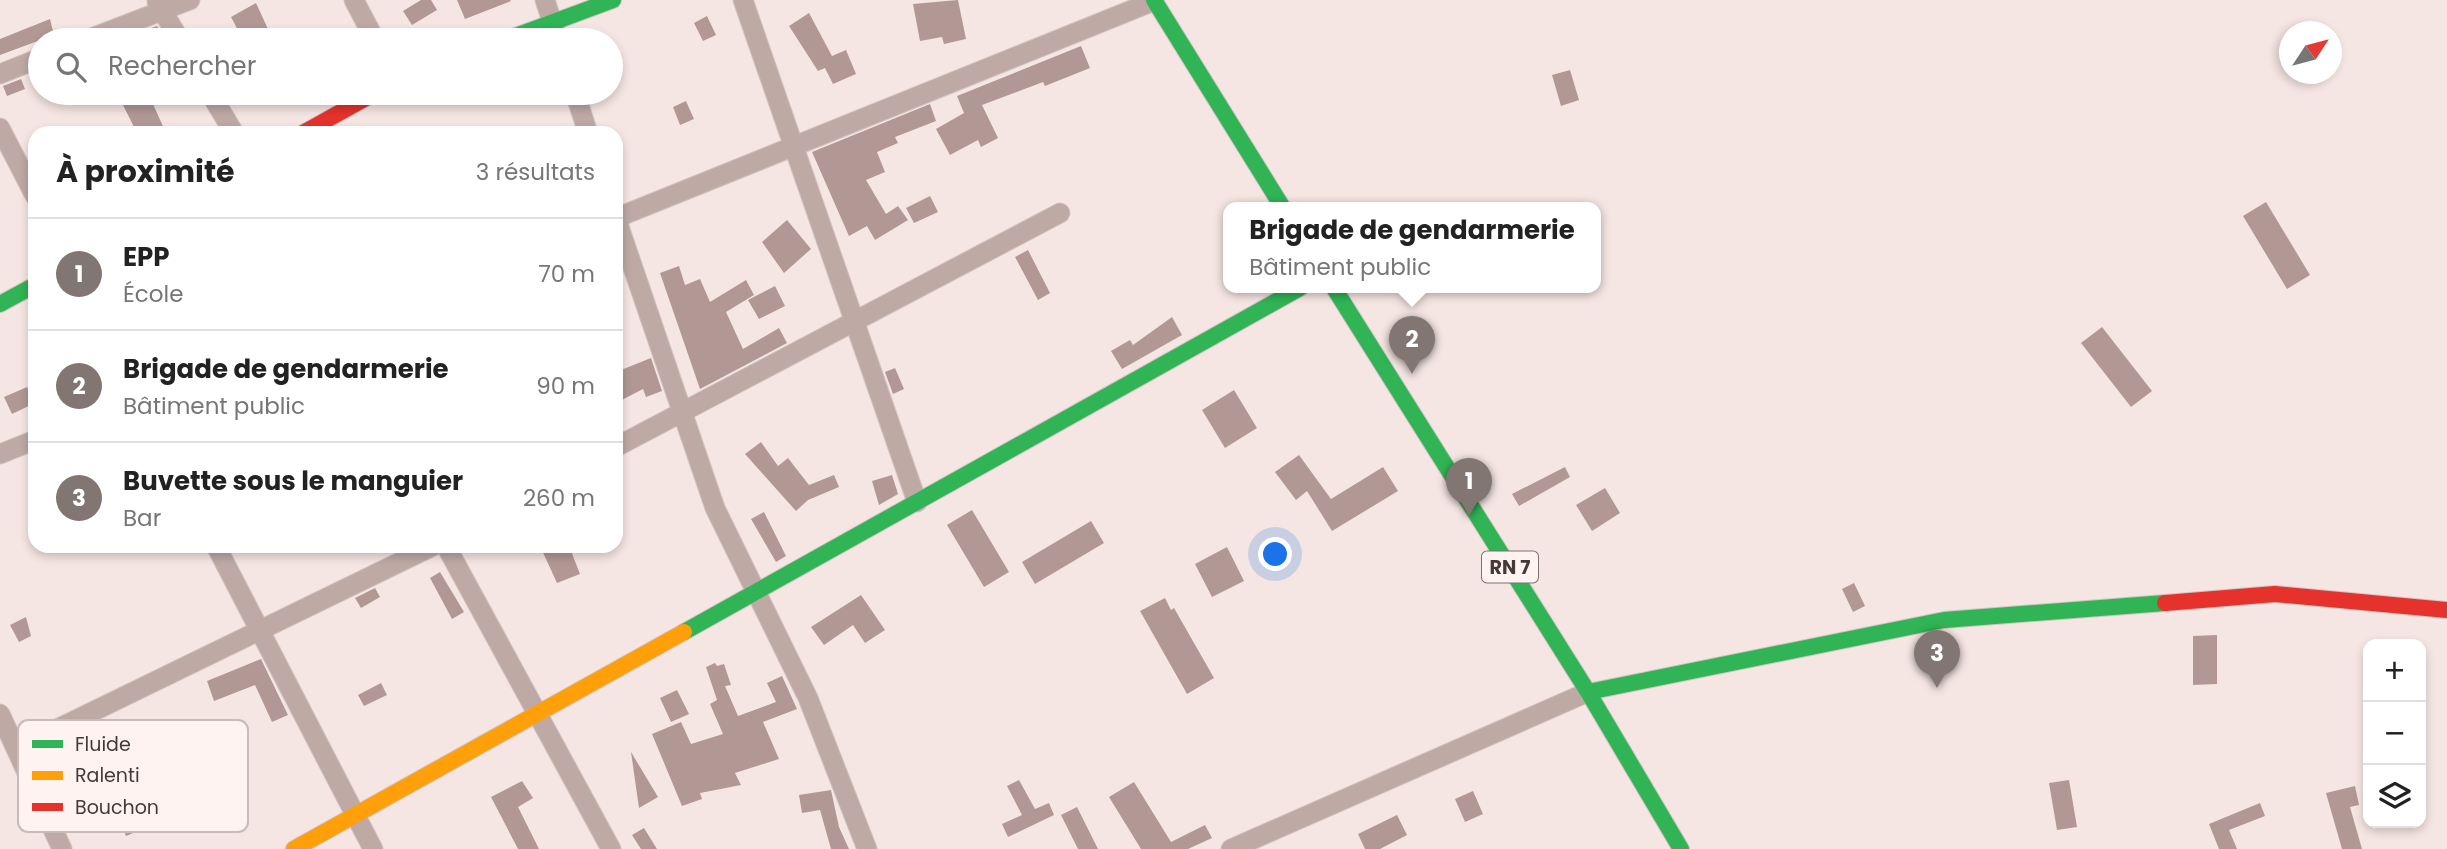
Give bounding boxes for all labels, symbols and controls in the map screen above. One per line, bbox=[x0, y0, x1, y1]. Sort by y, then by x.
north arrow bbox=[2279, 21, 2342, 84]
search box bbox=[28, 28, 623, 105]
icon: search bbox=[52, 48, 90, 86]
text: Rechercher bbox=[108, 48, 256, 84]
text: À proximité bbox=[56, 150, 235, 193]
text: 3 résultats bbox=[476, 156, 595, 188]
popup bbox=[1223, 202, 1601, 293]
text: Brigade de gendarmerie bbox=[1249, 212, 1575, 248]
text: EPP bbox=[123, 239, 170, 275]
text: Bâtiment public bbox=[1249, 251, 1431, 283]
text: 1 bbox=[75, 258, 83, 290]
text: 70 m bbox=[538, 258, 595, 290]
text: École bbox=[123, 278, 183, 310]
pin: 2 bbox=[1389, 316, 1435, 374]
text: Brigade de gendarmerie bbox=[123, 351, 449, 387]
text: 2 bbox=[72, 370, 86, 402]
text: 90 m bbox=[536, 370, 595, 402]
text: Bâtiment public bbox=[123, 390, 305, 422]
pin: 1 bbox=[1446, 458, 1492, 516]
text: Buvette sous le manguier bbox=[123, 463, 463, 499]
text: 3 bbox=[72, 482, 86, 514]
text: 260 m bbox=[523, 482, 595, 514]
text: Bar bbox=[123, 502, 161, 534]
your location bbox=[1258, 537, 1292, 571]
road number: RN 7 bbox=[1482, 552, 1538, 582]
pin: 3 bbox=[1914, 630, 1960, 688]
map controls bbox=[2363, 639, 2426, 828]
button: + bbox=[2363, 639, 2426, 702]
button: − bbox=[2363, 702, 2426, 765]
legend bbox=[18, 720, 248, 832]
text: Fluide bbox=[75, 731, 131, 758]
text: Ralenti bbox=[75, 762, 140, 789]
button: layers bbox=[2363, 765, 2426, 828]
text: Bouchon bbox=[75, 794, 159, 821]

